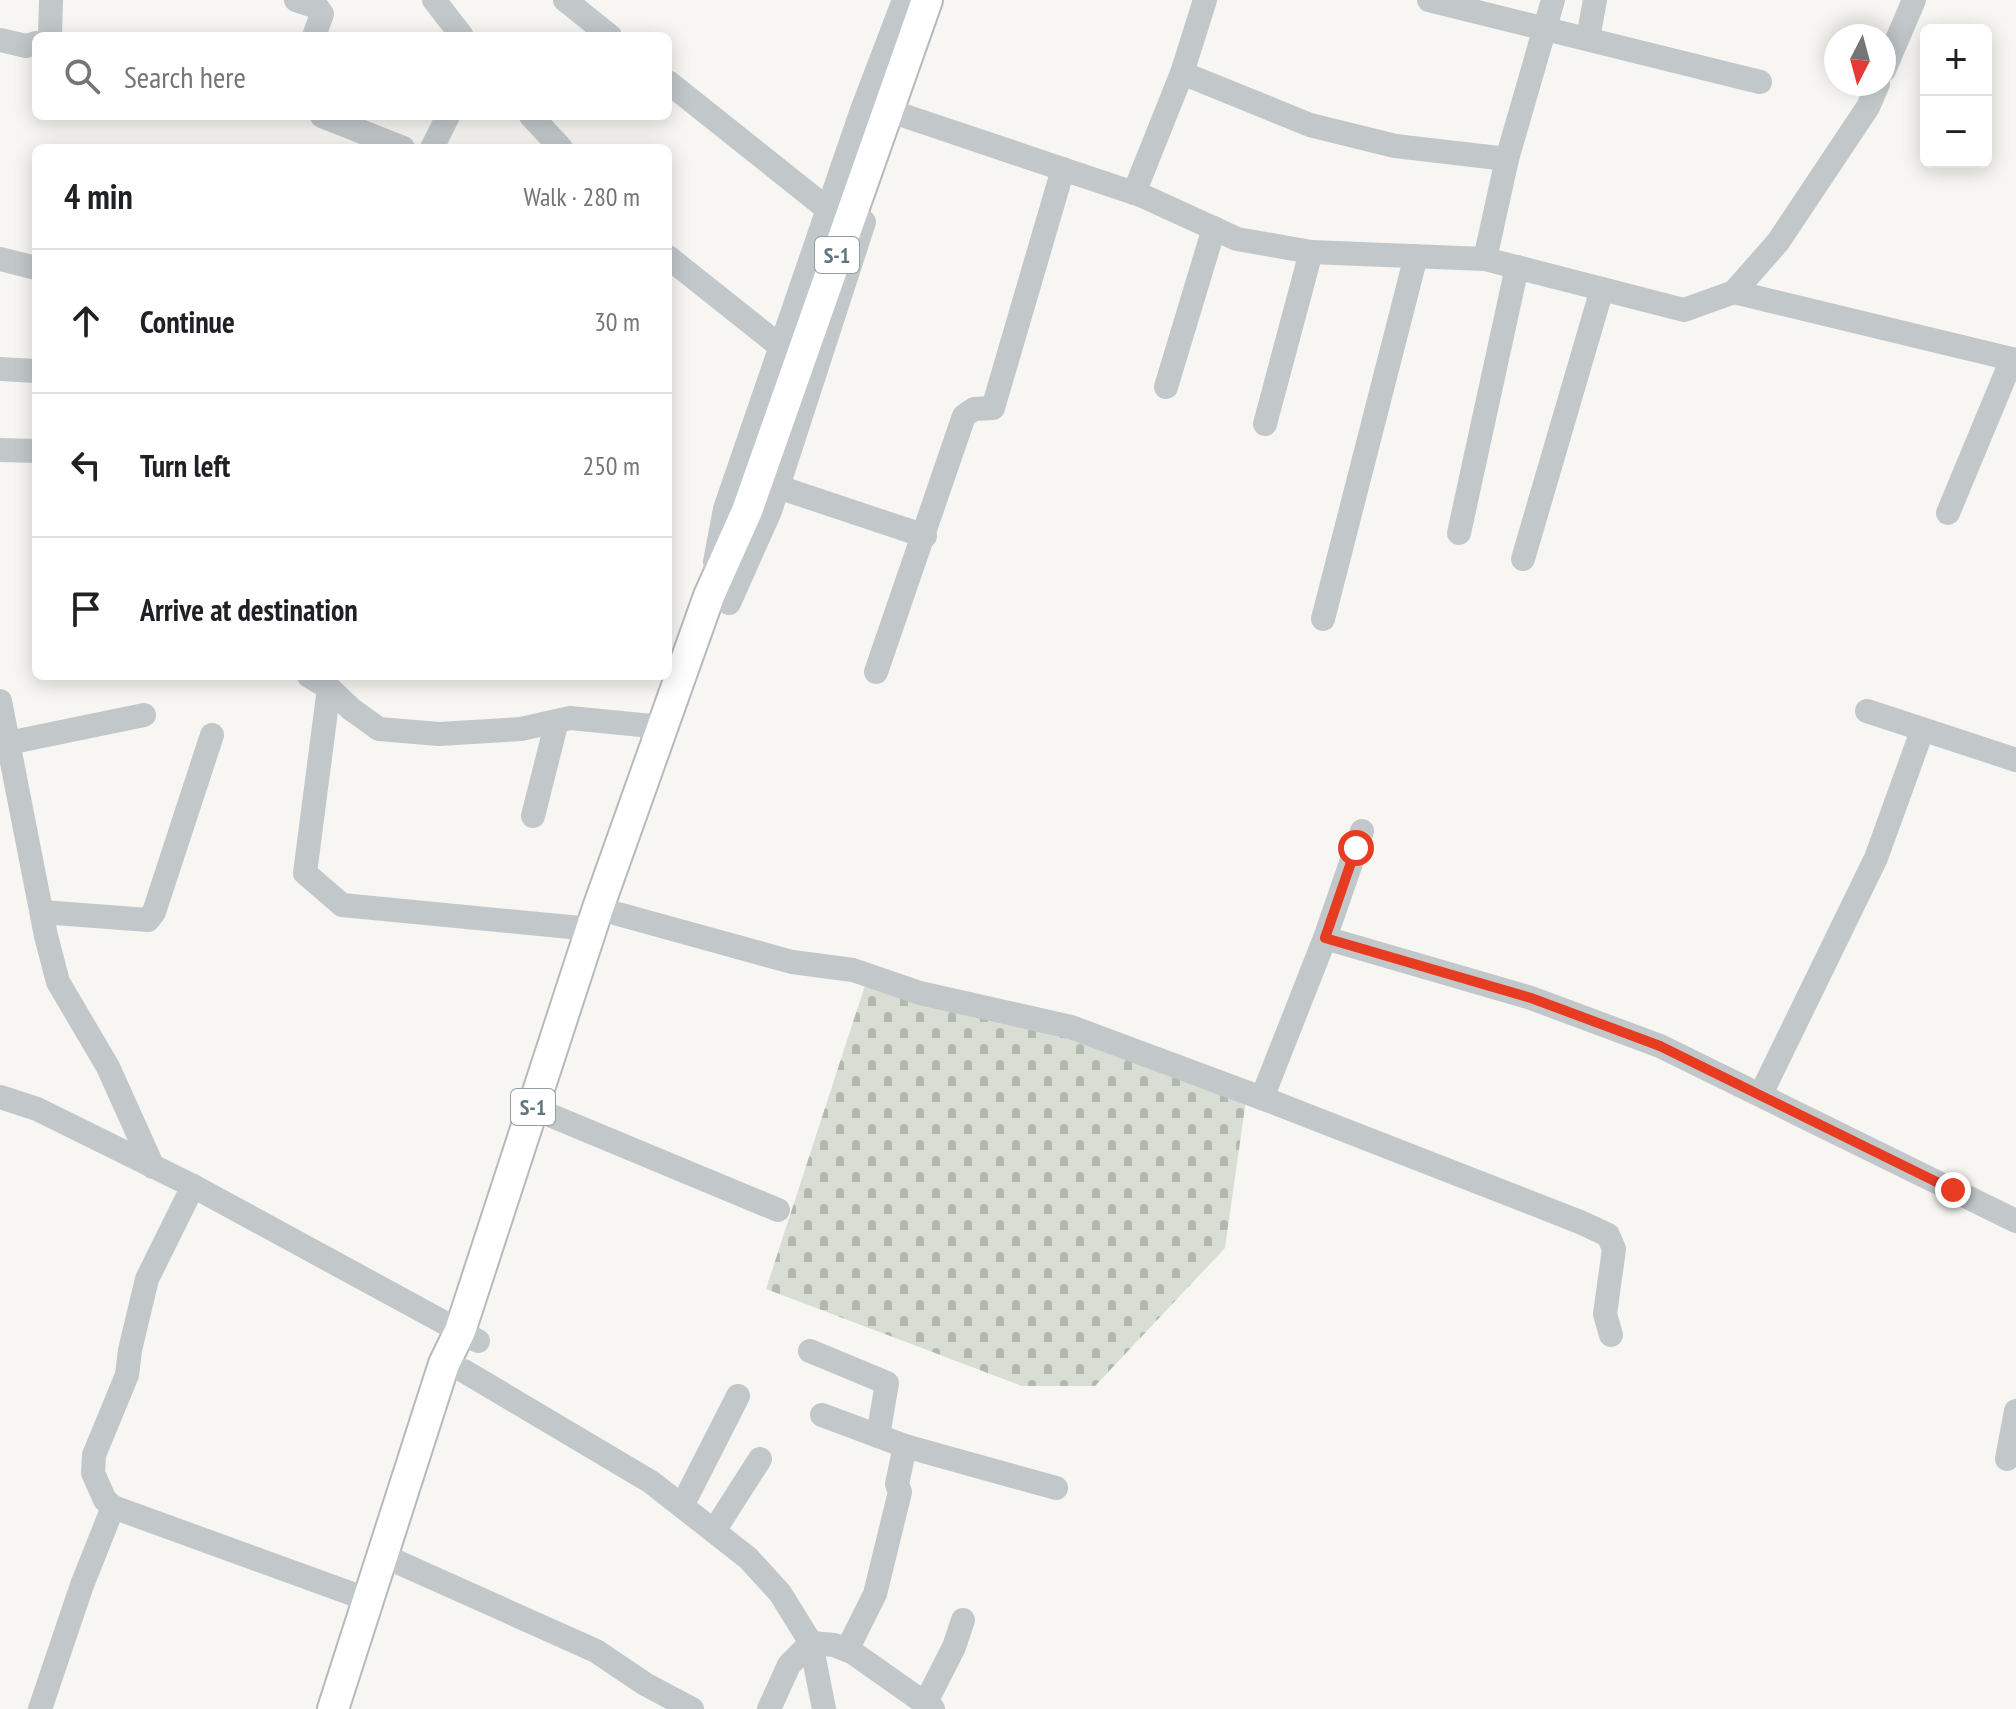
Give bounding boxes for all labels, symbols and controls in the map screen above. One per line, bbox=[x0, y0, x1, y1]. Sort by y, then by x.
north arrow bbox=[1824, 24, 1896, 96]
map controls bbox=[1920, 24, 1992, 168]
button: + bbox=[1920, 24, 1992, 96]
search box bbox=[32, 32, 672, 120]
icon: search bbox=[60, 54, 104, 98]
text: Search here bbox=[124, 57, 246, 96]
button: − bbox=[1920, 96, 1992, 168]
text: 4 min bbox=[64, 174, 133, 218]
text: Walk · 280 m bbox=[523, 180, 640, 213]
road number: S-1 bbox=[815, 237, 859, 273]
icon: ahead bbox=[64, 299, 108, 343]
text: Continue bbox=[140, 302, 235, 341]
text: 30 m bbox=[594, 305, 640, 338]
icon: left bbox=[64, 443, 108, 487]
text: Turn left bbox=[140, 446, 230, 485]
text: 250 m bbox=[582, 449, 640, 482]
icon: arrive bbox=[64, 587, 108, 631]
text: Arrive at destination bbox=[140, 590, 358, 629]
route start bbox=[1338, 830, 1374, 866]
road number: S-1 bbox=[511, 1089, 555, 1125]
route end bbox=[1935, 1172, 1971, 1208]

